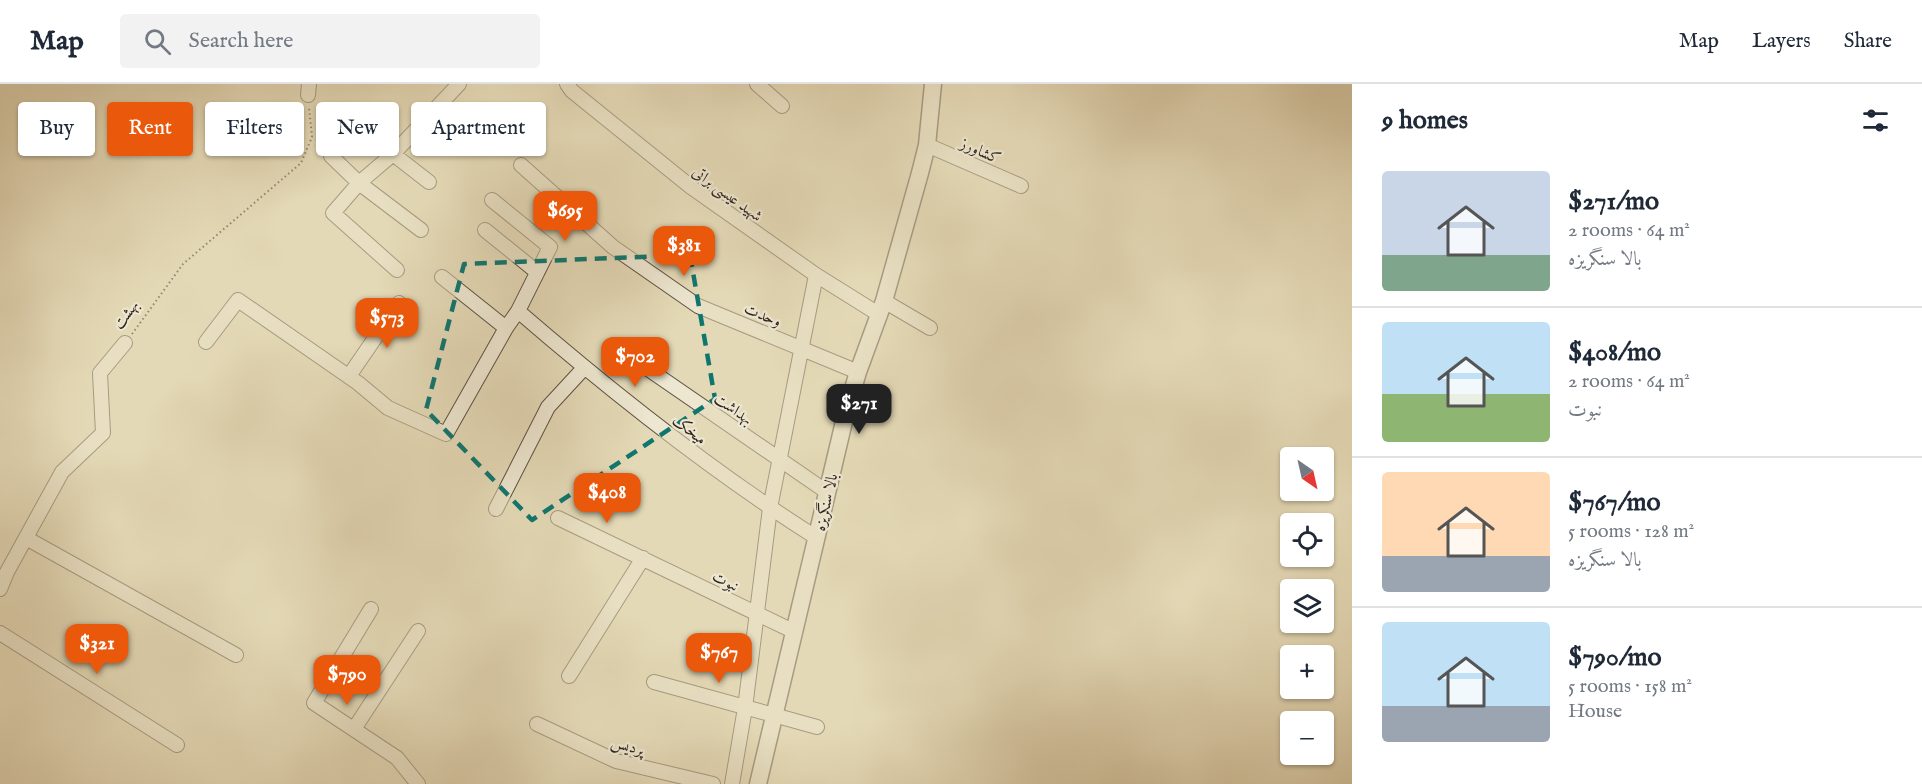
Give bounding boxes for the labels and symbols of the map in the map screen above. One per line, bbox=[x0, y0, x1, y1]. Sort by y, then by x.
street label: کشاورز bbox=[955, 133, 1004, 170]
street label: شهید عیسی براتی bbox=[688, 162, 766, 227]
pin: $695 bbox=[529, 191, 601, 242]
pin: $381 bbox=[648, 226, 720, 277]
street label: بهشت bbox=[109, 296, 144, 334]
pin: $573 bbox=[351, 298, 423, 349]
street label: وحدت bbox=[741, 299, 784, 332]
pin: $702 bbox=[599, 337, 671, 388]
pin: $271 bbox=[823, 384, 895, 435]
street label: بهداشت bbox=[710, 389, 756, 430]
street label: میخک bbox=[668, 411, 710, 450]
north arrow bbox=[1280, 447, 1334, 501]
street label: بالا سنگریزه bbox=[810, 471, 843, 533]
pin: $408 bbox=[571, 473, 643, 524]
street label: نبوت bbox=[708, 567, 742, 597]
pin: $321 bbox=[61, 624, 133, 675]
pin: $767 bbox=[683, 633, 755, 684]
pin: $790 bbox=[311, 655, 383, 706]
street label: پردیس bbox=[608, 732, 649, 762]

